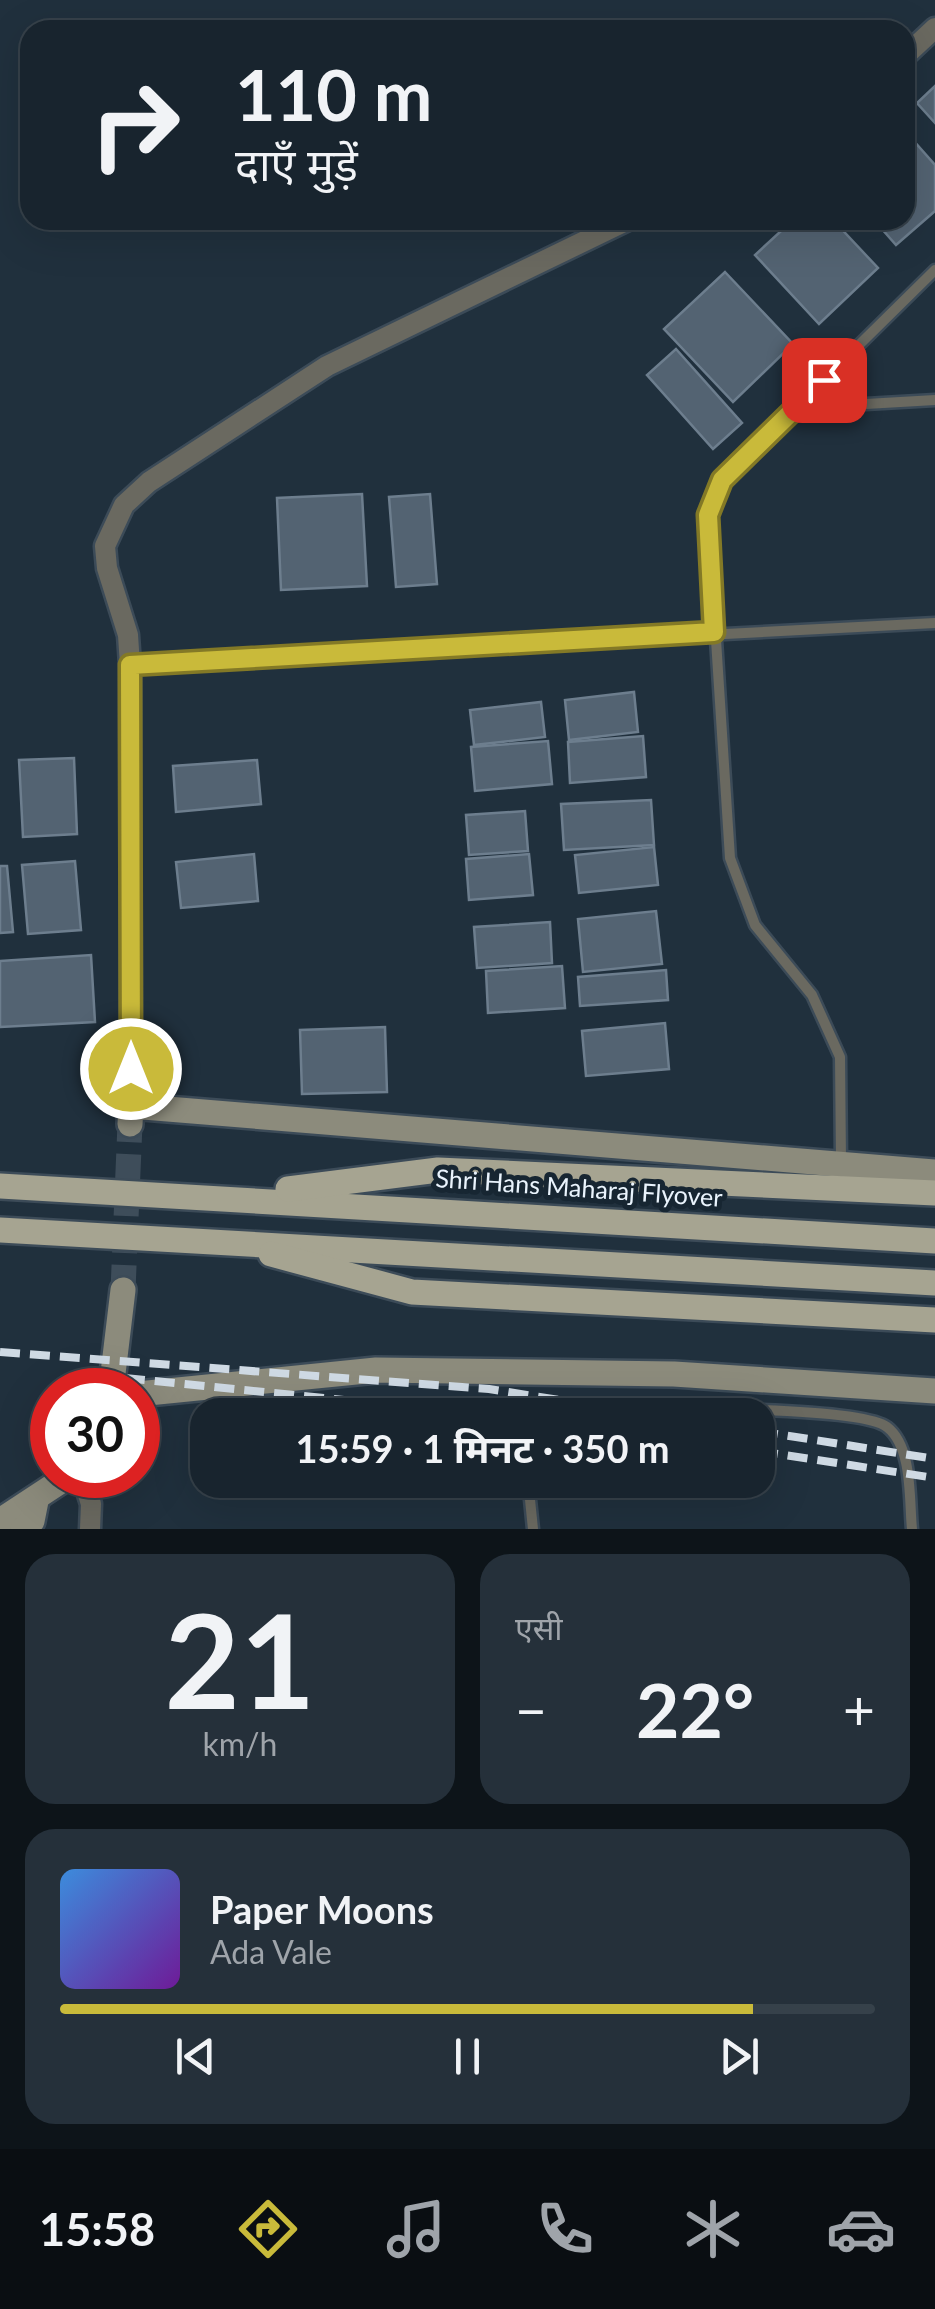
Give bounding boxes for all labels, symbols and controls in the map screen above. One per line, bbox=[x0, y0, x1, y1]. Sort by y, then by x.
text: 110 m bbox=[235, 52, 432, 136]
icon: right bbox=[70, 60, 200, 190]
text: दाएँ मुड़ें bbox=[235, 137, 358, 191]
pin bbox=[782, 338, 867, 423]
icon: arrive bbox=[797, 353, 852, 408]
position arrow bbox=[79, 1017, 183, 1121]
street label: Shri Hans Maharaj Flyover bbox=[435, 1162, 724, 1212]
speed limit sign: 30 bbox=[30, 1368, 160, 1498]
text: 15:59 · 1 मिनट · 350 m bbox=[296, 1425, 669, 1471]
text: 21 bbox=[165, 1581, 315, 1737]
text: एसी bbox=[515, 1608, 563, 1647]
text: 22° bbox=[636, 1664, 754, 1754]
text: − bbox=[515, 1676, 547, 1742]
text: + bbox=[843, 1676, 875, 1742]
text: km/h bbox=[203, 1724, 277, 1763]
text: Paper Moons bbox=[210, 1886, 434, 1932]
text: Ada Vale bbox=[210, 1932, 332, 1971]
icon: previous bbox=[168, 2029, 223, 2084]
icon: pause bbox=[440, 2029, 495, 2084]
icon: next bbox=[712, 2029, 767, 2084]
icon: directions bbox=[233, 2194, 303, 2264]
icon: music bbox=[381, 2194, 451, 2264]
icon: phone bbox=[530, 2194, 600, 2264]
icon: climate bbox=[678, 2194, 748, 2264]
icon: car bbox=[826, 2194, 896, 2264]
text: 15:58 bbox=[39, 2202, 155, 2256]

